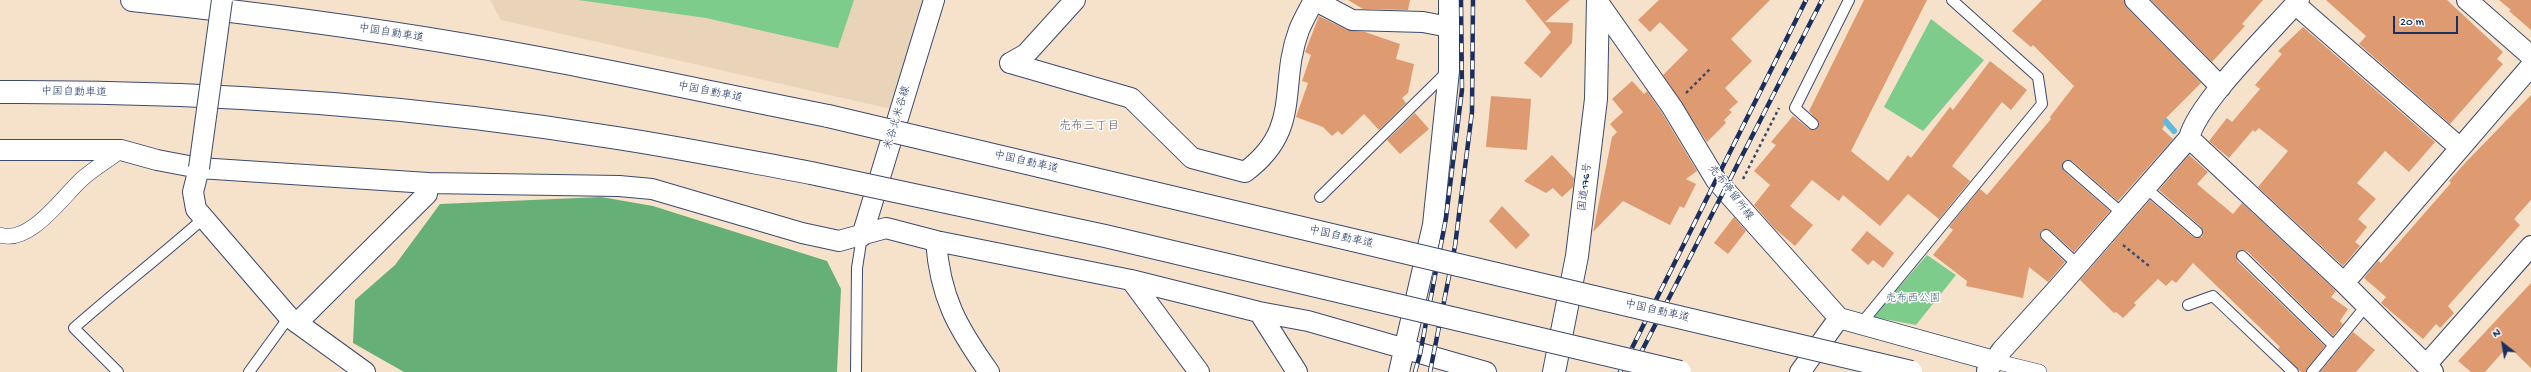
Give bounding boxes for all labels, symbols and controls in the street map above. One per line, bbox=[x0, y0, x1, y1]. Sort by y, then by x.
scale bar bbox=[2395, 8, 2460, 34]
text: 20 m bbox=[2400, 16, 2424, 30]
street label: 中国自動車道 bbox=[357, 22, 425, 46]
street label: 中国自動車道 bbox=[676, 80, 744, 106]
street label: 米谷北米谷線 bbox=[882, 85, 914, 151]
street label: 中国自動車道 bbox=[41, 86, 107, 100]
district label: 売布三丁目 bbox=[1059, 120, 1119, 134]
street label: 中国自動車道 bbox=[992, 149, 1060, 177]
street label: 国道176号 bbox=[1576, 162, 1596, 212]
street label: 売布停留所線 bbox=[1704, 163, 1756, 223]
street label: 中国自動車道 bbox=[1307, 224, 1375, 252]
park label: 売布西公園 bbox=[1886, 292, 1940, 306]
street label: 中国自動車道 bbox=[1623, 298, 1691, 326]
north arrow bbox=[2483, 324, 2523, 364]
text: N bbox=[2491, 327, 2503, 341]

